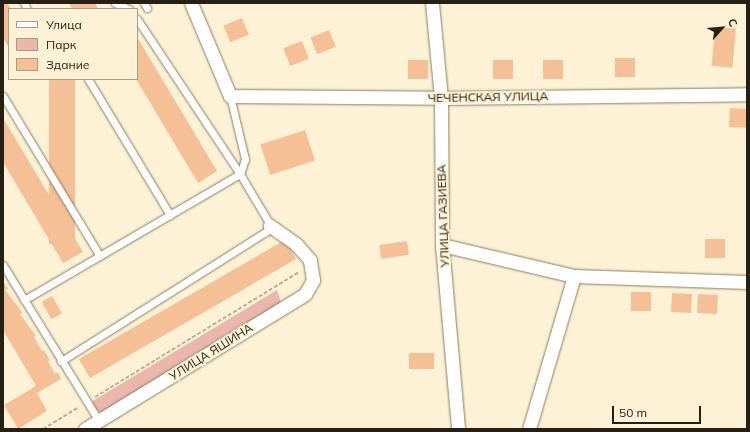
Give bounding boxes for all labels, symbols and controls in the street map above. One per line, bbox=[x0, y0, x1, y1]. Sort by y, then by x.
legend bbox=[8, 8, 138, 80]
north arrow bbox=[702, 8, 742, 48]
text: С bbox=[725, 16, 741, 29]
text: Улица bbox=[46, 17, 82, 32]
text: Парк bbox=[46, 37, 76, 52]
text: Здание bbox=[46, 57, 89, 72]
street label: ЧЕЧЕНСКАЯ УЛИЦА bbox=[428, 89, 548, 105]
street label: УЛИЦА ГАЗИЕВА bbox=[434, 164, 452, 268]
street label: УЛИЦА ЯШИНА bbox=[167, 320, 255, 384]
scale bar bbox=[614, 398, 703, 424]
text: 50 m bbox=[619, 405, 647, 420]

